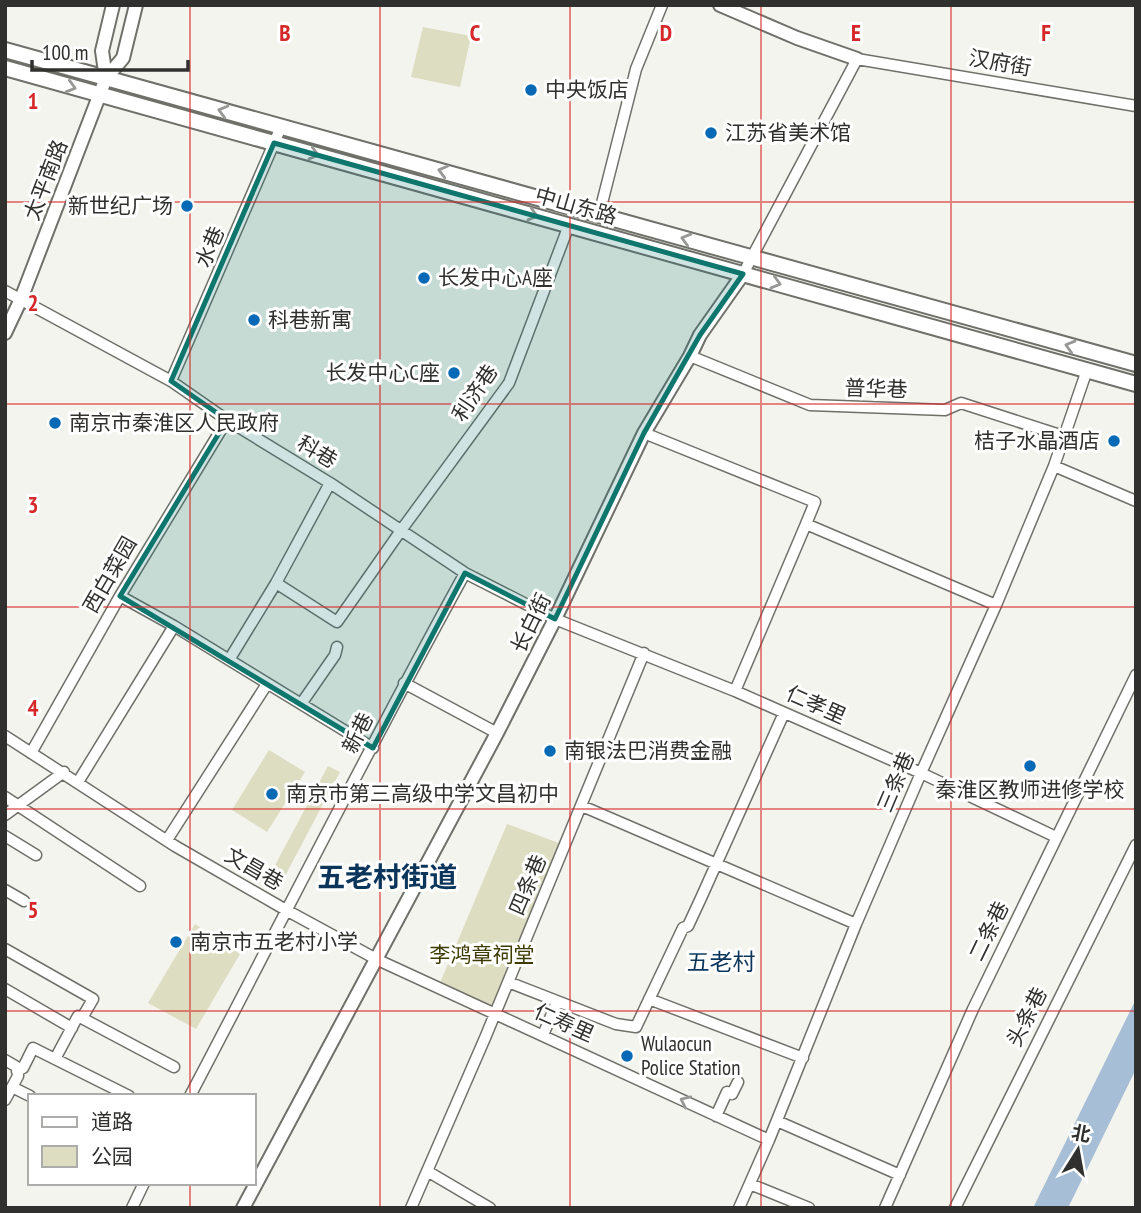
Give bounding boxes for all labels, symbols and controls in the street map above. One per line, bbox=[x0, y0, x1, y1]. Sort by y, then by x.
text: B bbox=[279, 18, 291, 47]
text: C bbox=[470, 18, 481, 47]
text: D bbox=[660, 18, 672, 47]
text: E bbox=[851, 18, 861, 47]
text: F bbox=[1041, 18, 1051, 47]
scale bar bbox=[32, 28, 187, 72]
text: 100 m bbox=[42, 39, 88, 66]
street label: 汉府街 bbox=[967, 44, 1033, 81]
place label: 中央饭店 bbox=[545, 76, 629, 103]
one-way arrow bbox=[65, 78, 77, 93]
marker: 中央饭店 bbox=[523, 82, 539, 98]
text: 1 bbox=[28, 86, 39, 115]
one-way arrow bbox=[218, 105, 230, 119]
place label: 江苏省美术馆 bbox=[725, 119, 851, 146]
marker: 江苏省美术馆 bbox=[703, 125, 719, 141]
street label: 太平南路 bbox=[18, 136, 73, 224]
one-way arrow bbox=[308, 146, 320, 161]
one-way arrow bbox=[437, 165, 449, 180]
street label: 中山东路 bbox=[532, 181, 620, 230]
place label: 新世纪广场 bbox=[68, 192, 173, 219]
marker: 新世纪广场 bbox=[179, 198, 195, 214]
one-way arrow bbox=[527, 207, 539, 222]
street label: 水巷 bbox=[189, 222, 230, 271]
one-way arrow bbox=[680, 233, 692, 247]
place label: 长发中心A座 bbox=[438, 264, 553, 291]
marker: 长发中心A座 bbox=[416, 270, 432, 286]
one-way arrow bbox=[769, 275, 781, 289]
text: 2 bbox=[28, 288, 39, 317]
place label: 科巷新寓 bbox=[268, 306, 352, 333]
marker: 科巷新寓 bbox=[246, 312, 262, 328]
one-way arrow bbox=[1064, 339, 1076, 354]
place label: 长发中心C座 bbox=[325, 359, 440, 386]
street label: 利济巷 bbox=[446, 359, 503, 426]
marker: 长发中心C座 bbox=[446, 365, 462, 381]
street label: 普华巷 bbox=[844, 374, 908, 403]
place label: 南京市秦淮区人民政府 bbox=[69, 409, 279, 436]
marker: 南京市秦淮区人民政府 bbox=[47, 415, 63, 431]
place label: 桔子水晶酒店 bbox=[974, 427, 1100, 454]
street label: 科巷 bbox=[292, 429, 342, 474]
marker: 桔子水晶酒店 bbox=[1106, 433, 1122, 449]
text: 3 bbox=[28, 490, 39, 519]
street label: 西白菜园 bbox=[77, 532, 142, 618]
street label: 长白街 bbox=[505, 589, 556, 657]
street label: 仁孝里 bbox=[782, 679, 850, 730]
text: 4 bbox=[28, 693, 39, 722]
street label: 新巷 bbox=[336, 708, 379, 758]
place label: 南银法巴消费金融 bbox=[564, 737, 732, 764]
marker: 南银法巴消费金融 bbox=[542, 743, 558, 759]
street label: 三条巷 bbox=[871, 748, 920, 816]
marker: 秦淮区教师进修学校 bbox=[1022, 758, 1038, 774]
place label: 秦淮区教师进修学校 bbox=[936, 776, 1125, 803]
place label: 南京市第三高级中学文昌初中 bbox=[286, 780, 559, 807]
marker: 南京市第三高级中学文昌初中 bbox=[264, 786, 280, 802]
street label: 文昌巷 bbox=[220, 841, 288, 896]
street label: 四条巷 bbox=[503, 851, 552, 919]
district label: 五老村街道 bbox=[317, 858, 457, 895]
text: 5 bbox=[28, 895, 39, 924]
street label: 二条巷 bbox=[963, 897, 1014, 965]
place label: 南京市五老村小学 bbox=[190, 928, 358, 955]
marker: 南京市五老村小学 bbox=[168, 934, 184, 950]
park label: 李鸿章祠堂 bbox=[430, 941, 535, 968]
district label: 五老村 bbox=[687, 947, 756, 976]
street label: 头条巷 bbox=[1000, 983, 1053, 1051]
street label: 仁寿里 bbox=[530, 997, 598, 1048]
place label: Wulaocun Police Station bbox=[641, 1030, 740, 1081]
marker: Wulaocun Police Station bbox=[619, 1048, 635, 1064]
legend bbox=[28, 1094, 256, 1185]
one-way arrow bbox=[680, 1095, 692, 1109]
text: 道路 bbox=[91, 1108, 133, 1135]
north arrow bbox=[1043, 1115, 1113, 1185]
text: 北 bbox=[1070, 1120, 1093, 1147]
text: 公园 bbox=[91, 1143, 133, 1170]

